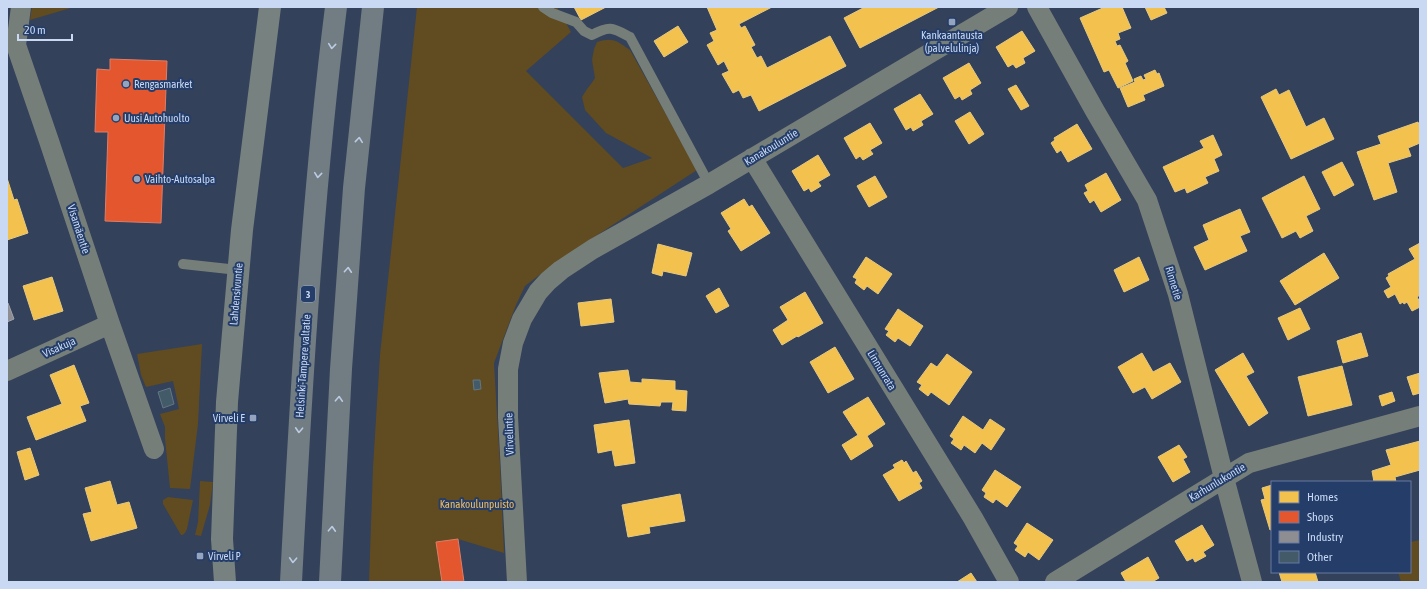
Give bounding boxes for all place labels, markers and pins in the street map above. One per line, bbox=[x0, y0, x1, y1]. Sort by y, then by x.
marker: Kankaantausta (palvelulinja) bbox=[947, 17, 957, 27]
place label: Kankaantausta (palvelulinja) bbox=[921, 29, 983, 54]
place label: Rengasmarket bbox=[134, 78, 192, 90]
marker: Rengasmarket bbox=[121, 79, 131, 89]
place label: Uusi Autohuolto bbox=[124, 112, 190, 124]
marker: Uusi Autohuolto bbox=[111, 113, 121, 123]
place label: Vaihto-Autosalpa bbox=[145, 173, 215, 185]
marker: Vaihto-Autosalpa bbox=[132, 174, 142, 184]
place label: Virveli E bbox=[213, 412, 245, 424]
marker: Virveli E bbox=[248, 413, 258, 423]
place label: Virveli P bbox=[208, 550, 241, 562]
marker: Virveli P bbox=[195, 551, 205, 561]

